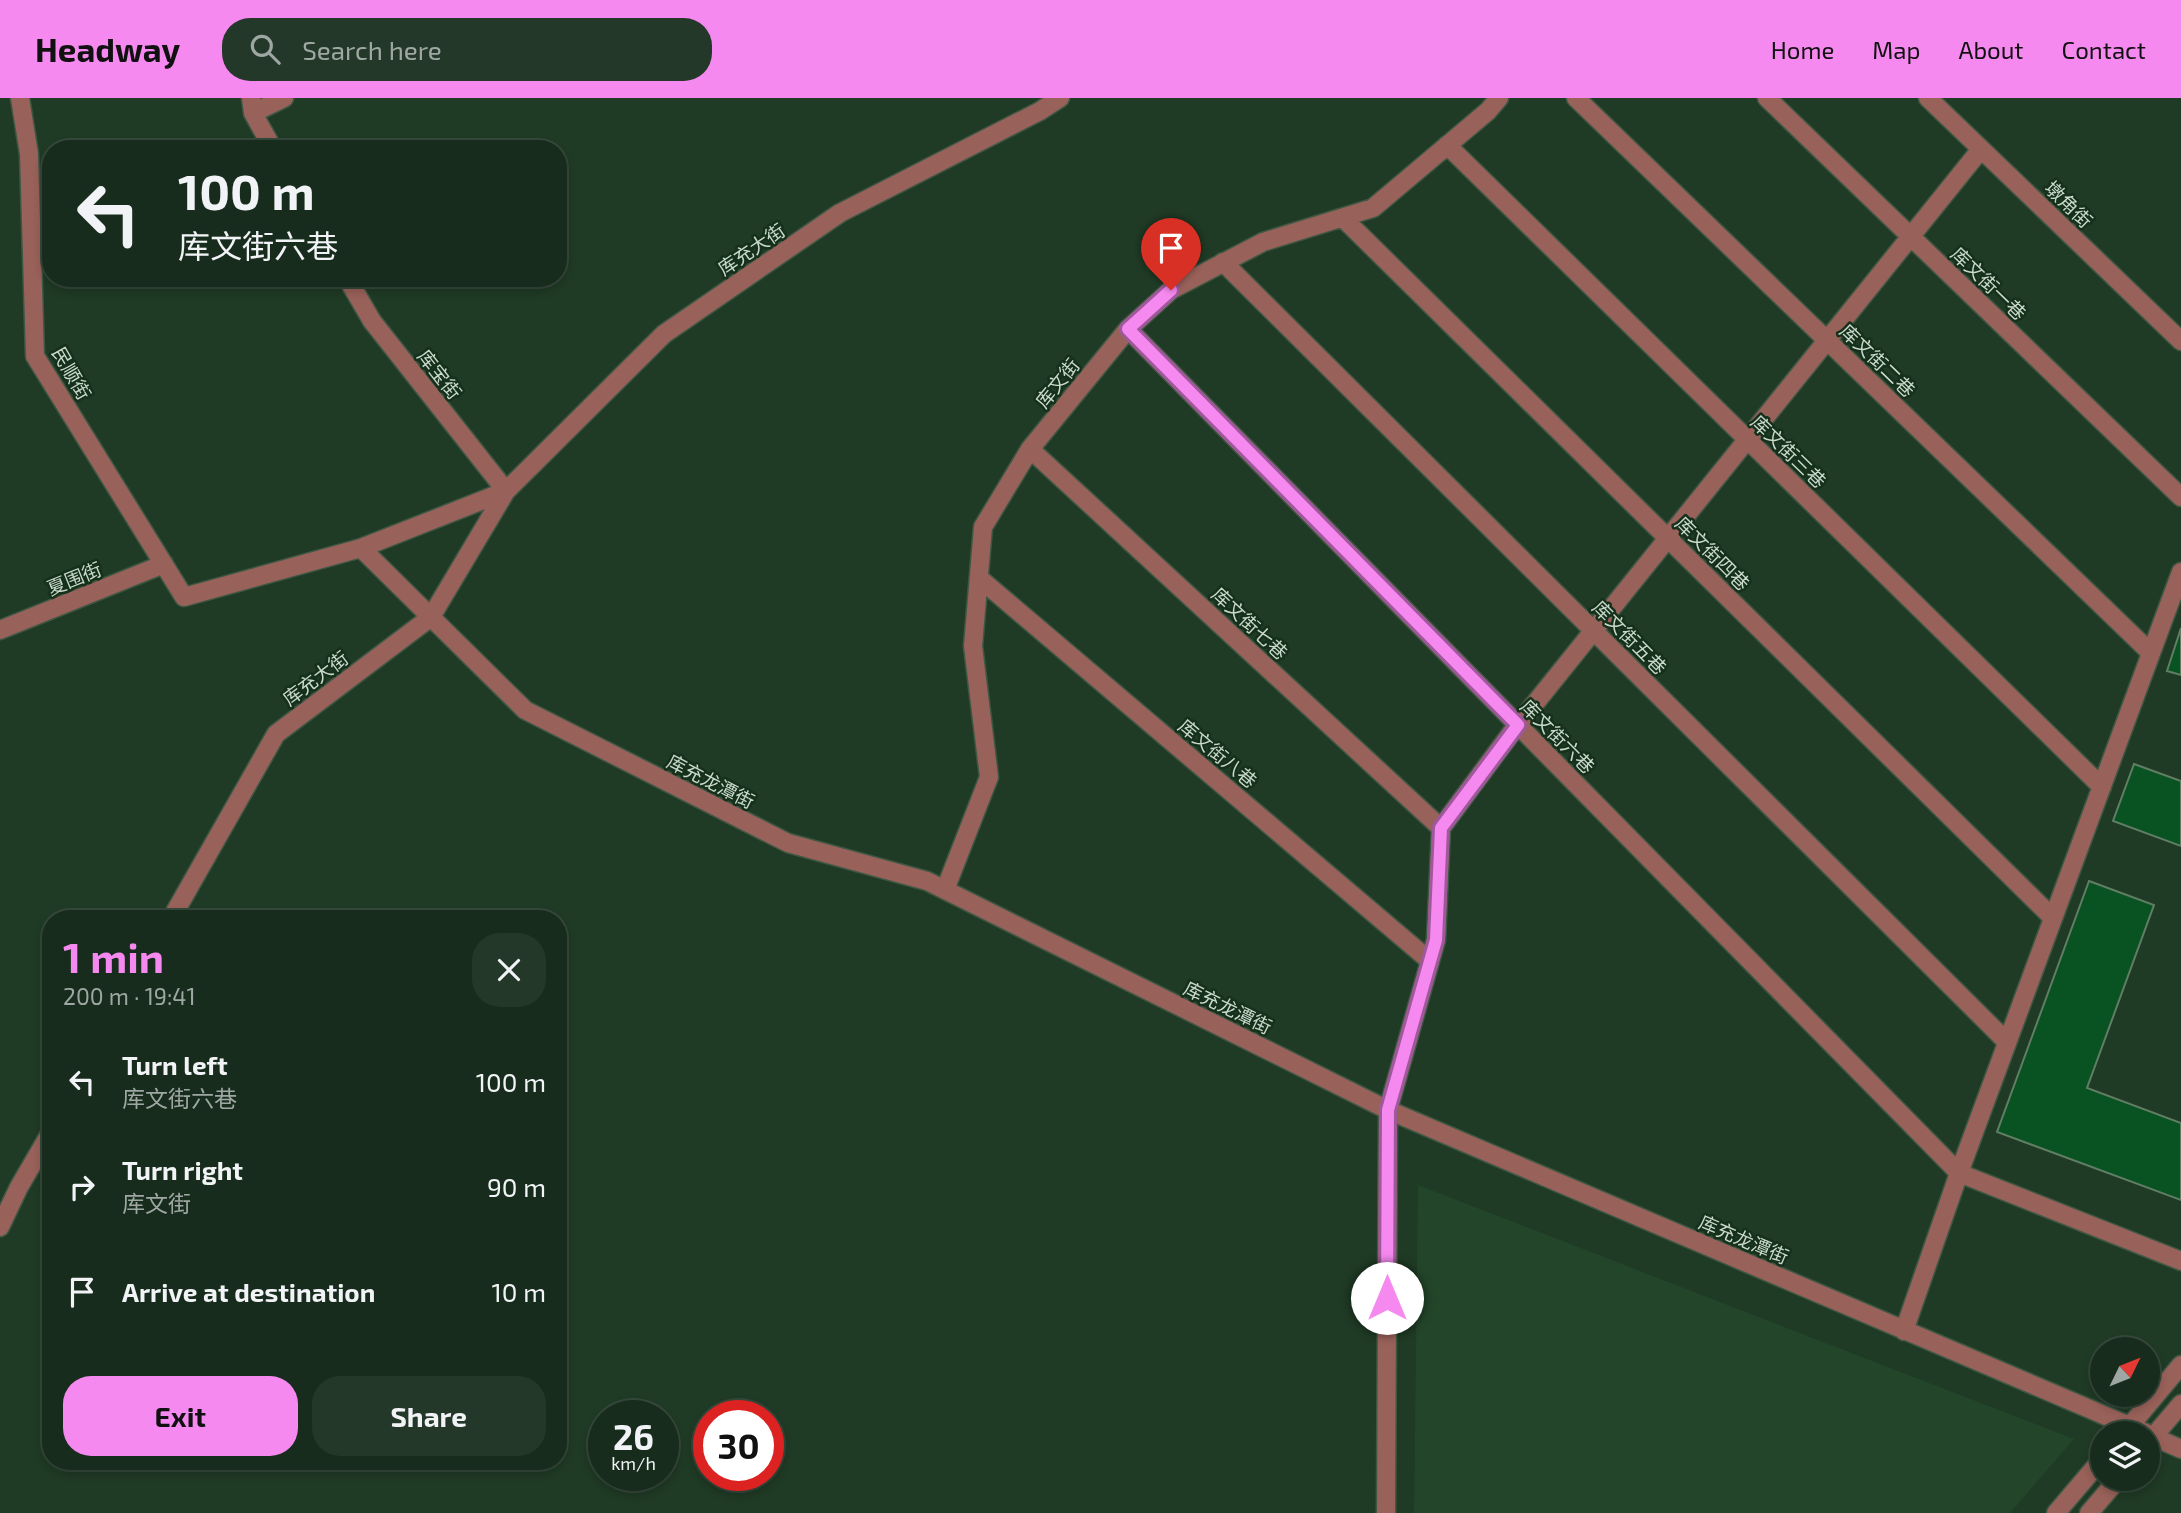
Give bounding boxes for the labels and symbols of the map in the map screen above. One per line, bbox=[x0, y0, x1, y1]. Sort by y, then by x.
street label: 墩角街 bbox=[2041, 176, 2097, 232]
street label: 库充大街 bbox=[713, 218, 789, 280]
pin bbox=[1141, 218, 1201, 290]
street label: 库文街一巷 bbox=[1947, 242, 2031, 324]
street label: 库文街二巷 bbox=[1836, 319, 1920, 401]
street label: 民顺街 bbox=[48, 343, 96, 403]
street label: 库宝街 bbox=[413, 344, 467, 404]
street label: 库文街 bbox=[1030, 354, 1084, 412]
street label: 库文街三巷 bbox=[1747, 410, 1831, 492]
street label: 库文街四巷 bbox=[1671, 511, 1755, 595]
street label: 夏围街 bbox=[43, 557, 105, 599]
street label: 库文街七巷 bbox=[1207, 582, 1293, 664]
street label: 库文街五巷 bbox=[1588, 595, 1672, 679]
street label: 库充大街 bbox=[278, 646, 352, 710]
street label: 库文街六巷 bbox=[1516, 694, 1600, 778]
street label: 库文街八巷 bbox=[1174, 714, 1262, 792]
street label: 库充龙潭街 bbox=[663, 749, 759, 813]
street label: 库充龙潭街 bbox=[1180, 976, 1276, 1038]
street label: 库充龙潭街 bbox=[1696, 1210, 1792, 1268]
position arrow bbox=[1350, 1261, 1424, 1335]
north arrow bbox=[2090, 1337, 2160, 1407]
speed limit sign: 30 bbox=[693, 1400, 784, 1491]

